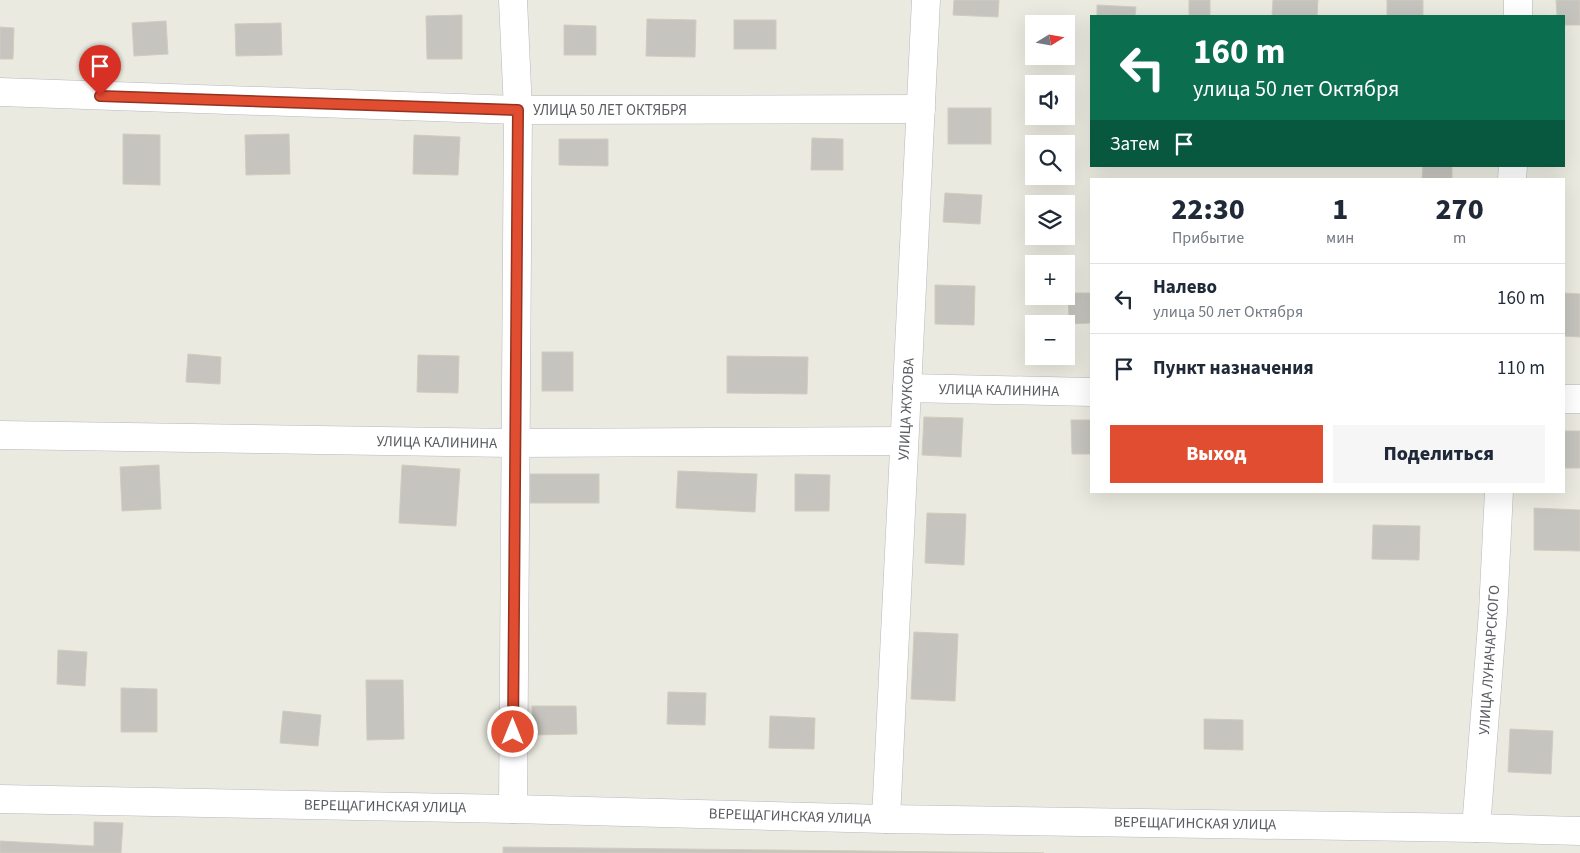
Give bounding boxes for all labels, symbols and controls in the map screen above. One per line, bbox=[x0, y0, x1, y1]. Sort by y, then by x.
north arrow bbox=[1025, 15, 1075, 65]
map controls bbox=[1025, 15, 1075, 365]
text: 160 m bbox=[1193, 27, 1285, 77]
icon: left bbox=[1110, 35, 1175, 100]
pin bbox=[79, 45, 121, 96]
icon: arrive bbox=[86, 52, 114, 80]
text: улица 50 лет Октября bbox=[1193, 73, 1399, 105]
button: sound bbox=[1025, 75, 1075, 125]
street label: УЛИЦА 50 ЛЕТ ОКТЯБРЯ bbox=[533, 100, 687, 121]
icon: arrive bbox=[1170, 130, 1198, 158]
text: Затем bbox=[1110, 131, 1160, 158]
button: search bbox=[1025, 135, 1075, 185]
text: 22:30 bbox=[1171, 188, 1245, 231]
text: 1 bbox=[1332, 188, 1348, 231]
text: 270 bbox=[1436, 188, 1484, 231]
button: layers bbox=[1025, 195, 1075, 245]
text: Прибытие bbox=[1172, 227, 1244, 249]
text: мин bbox=[1326, 227, 1354, 249]
text: m bbox=[1453, 227, 1466, 249]
button: + bbox=[1025, 255, 1075, 305]
text: Налево bbox=[1153, 274, 1217, 301]
icon: left bbox=[1110, 285, 1138, 313]
text: 160 m bbox=[1497, 285, 1545, 312]
text: улица 50 лет Октября bbox=[1153, 301, 1303, 323]
button: − bbox=[1025, 315, 1075, 365]
icon: arrive bbox=[1110, 355, 1138, 383]
text: Пункт назначения bbox=[1153, 355, 1314, 382]
text: 110 m bbox=[1497, 355, 1545, 382]
street label: УЛИЦА ЖУКОВА bbox=[893, 356, 920, 461]
street label: УЛИЦА КАЛИНИНА bbox=[938, 379, 1060, 402]
button: Выход bbox=[1110, 425, 1323, 483]
button: Поделиться bbox=[1333, 425, 1545, 483]
street label: УЛИЦА КАЛИНИНА bbox=[376, 431, 498, 454]
street label: УЛИЦА ЛУНАЧАРСКОГО bbox=[1474, 584, 1505, 736]
position arrow bbox=[486, 705, 538, 757]
street label: ВЕРЕЩАГИНСКАЯ УЛИЦА bbox=[304, 795, 467, 818]
street label: ВЕРЕЩАГИНСКАЯ УЛИЦА bbox=[708, 803, 872, 830]
street label: ВЕРЕЩАГИНСКАЯ УЛИЦА bbox=[1114, 812, 1277, 835]

